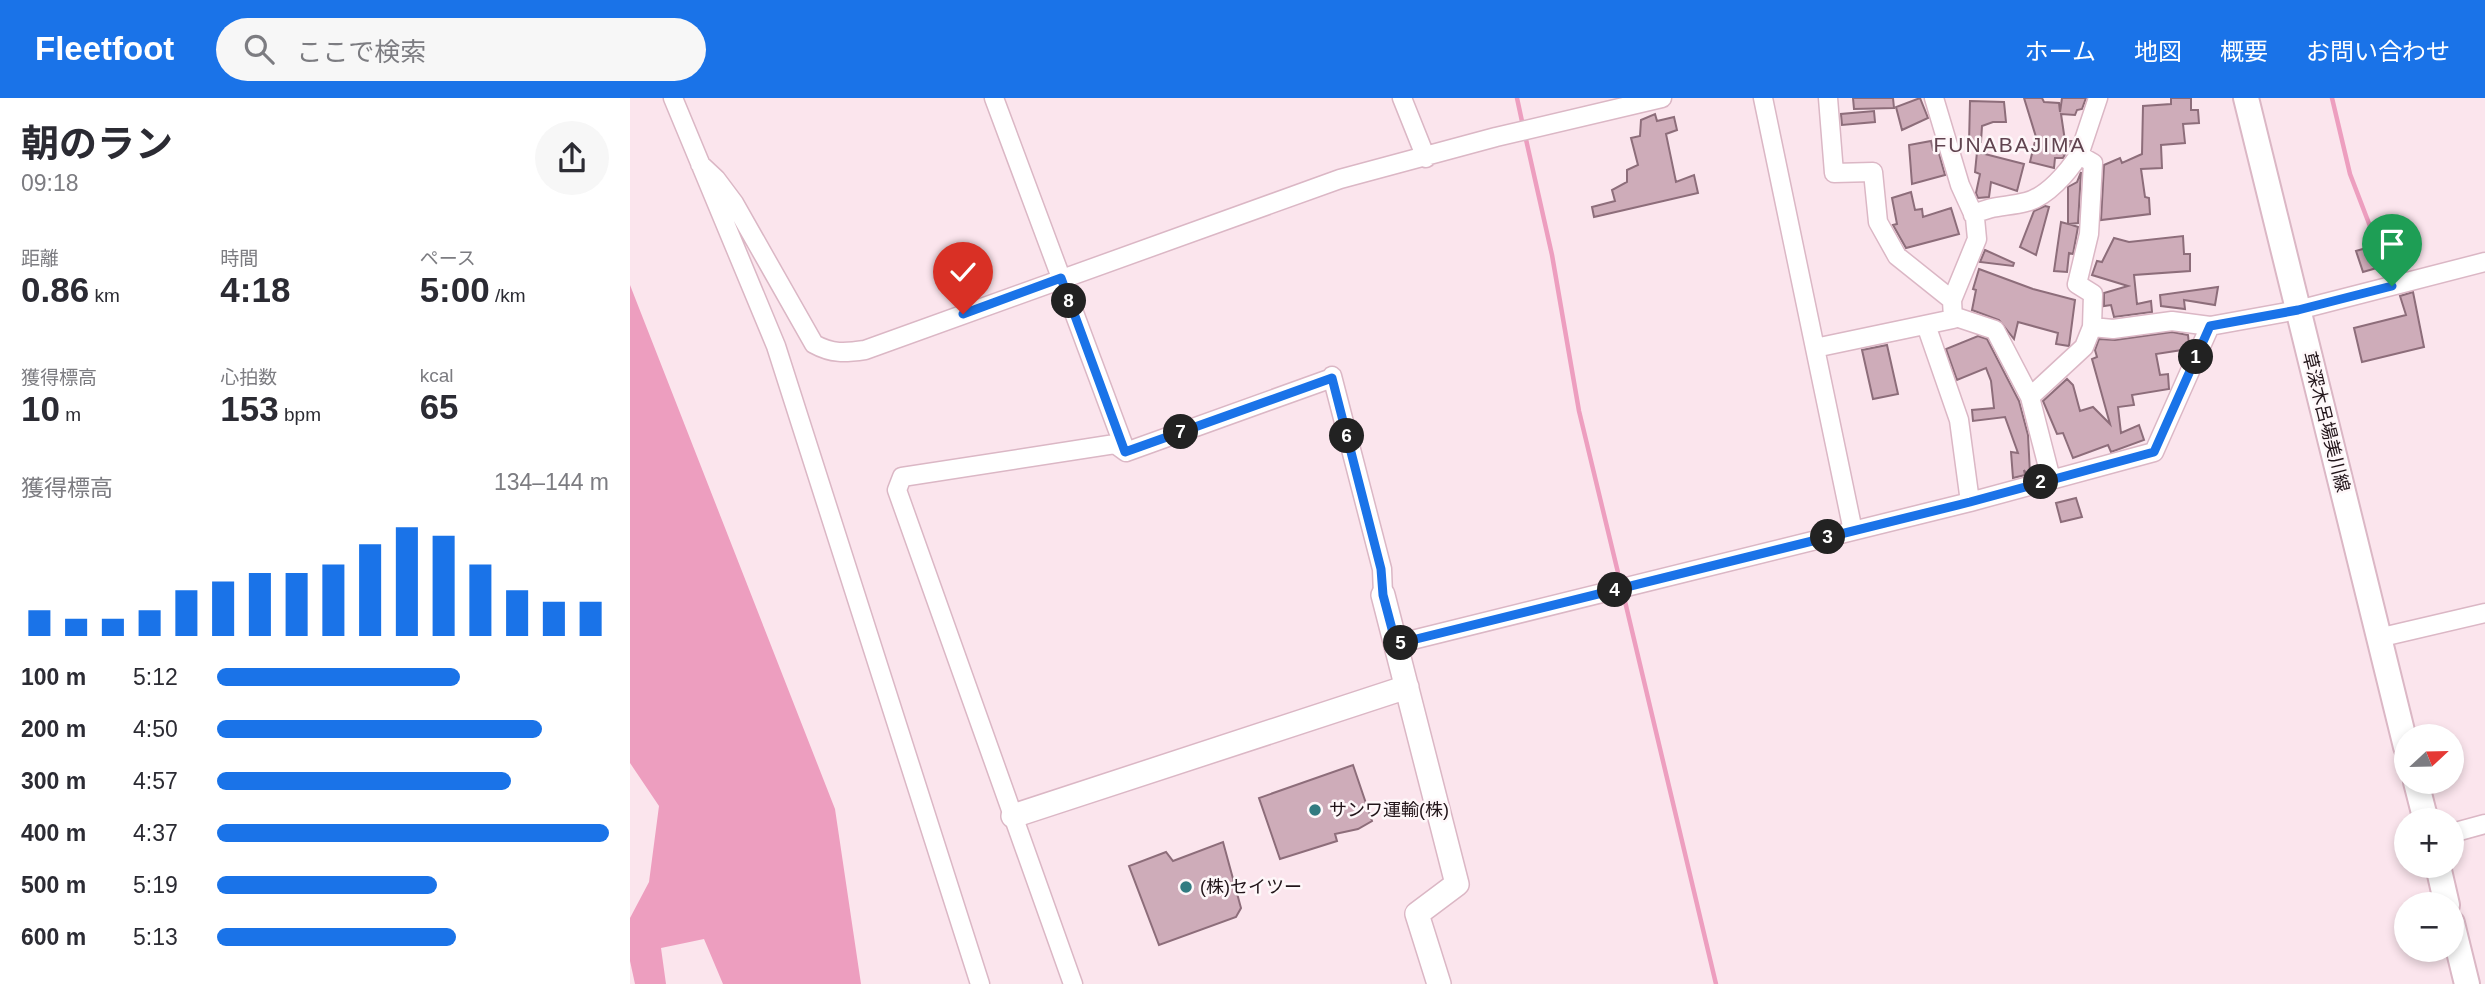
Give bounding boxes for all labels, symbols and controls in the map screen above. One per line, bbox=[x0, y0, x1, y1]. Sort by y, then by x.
search box bbox=[216, 18, 706, 81]
text: Fleetfoot bbox=[35, 30, 174, 67]
icon: search bbox=[240, 30, 278, 68]
text: ここで検索 bbox=[296, 37, 426, 67]
text: ホーム bbox=[2025, 38, 2096, 65]
text: 地図 bbox=[2134, 38, 2182, 65]
text: 概要 bbox=[2220, 38, 2268, 65]
text: お問い合わせ bbox=[2306, 38, 2450, 65]
button: share bbox=[535, 121, 609, 195]
text: 朝のラン bbox=[21, 123, 173, 165]
district label: FUNABAJIMA bbox=[1933, 133, 2087, 156]
text: 09:18 bbox=[21, 170, 79, 196]
pin bbox=[2362, 214, 2422, 286]
icon: arrive bbox=[2373, 225, 2411, 263]
pin bbox=[933, 242, 993, 314]
text: 距離 bbox=[21, 248, 59, 269]
text: 時間 bbox=[220, 248, 258, 269]
text: ペース bbox=[420, 248, 476, 269]
icon: check bbox=[944, 253, 982, 291]
text: 0.86 bbox=[21, 270, 89, 309]
text: 4:18 bbox=[220, 270, 290, 309]
text: 5:00 bbox=[420, 270, 490, 309]
pin: 8 bbox=[1052, 284, 1087, 318]
text: km bbox=[89, 285, 120, 306]
text: /km bbox=[490, 285, 526, 306]
text: 8 bbox=[1063, 290, 1074, 311]
pin: 1 bbox=[2178, 340, 2214, 374]
text: 1 bbox=[2190, 346, 2201, 367]
street label: 草深木呂場美川線 bbox=[2299, 350, 2353, 494]
text: kcal bbox=[420, 365, 453, 386]
text: 獲得標高 bbox=[21, 367, 97, 388]
text: 心拍数 bbox=[220, 367, 277, 388]
text: 65 bbox=[420, 387, 459, 426]
text: 10 bbox=[21, 389, 60, 428]
text: 153 bbox=[220, 389, 279, 428]
text: m bbox=[60, 404, 81, 425]
text: bpm bbox=[279, 404, 321, 425]
pin: 7 bbox=[1164, 414, 1198, 450]
pin: 6 bbox=[1330, 418, 1364, 454]
text: 7 bbox=[1175, 421, 1186, 442]
text: 6 bbox=[1341, 425, 1352, 446]
pin: 2 bbox=[2024, 464, 2058, 500]
text: 134–144 m bbox=[494, 469, 609, 495]
text: 2 bbox=[2035, 471, 2046, 492]
text: 獲得標高 bbox=[21, 475, 113, 501]
pin: 3 bbox=[1810, 520, 1846, 555]
text: 3 bbox=[1822, 526, 1833, 547]
pin: 4 bbox=[1598, 573, 1632, 608]
text: 4 bbox=[1609, 579, 1620, 600]
pin: 5 bbox=[1384, 626, 1418, 660]
text: 5 bbox=[1395, 632, 1406, 653]
text: 100 m bbox=[21, 664, 86, 690]
text: 5:12 bbox=[133, 664, 178, 690]
text: 200 m bbox=[21, 716, 86, 742]
text: 4:50 bbox=[133, 716, 178, 742]
north arrow bbox=[2394, 724, 2464, 794]
map controls bbox=[2394, 724, 2464, 962]
text: 300 m bbox=[21, 768, 86, 794]
text: 4:57 bbox=[133, 768, 178, 794]
place label: サンワ運輸(株) bbox=[1329, 800, 1449, 820]
marker: サンワ運輸(株) bbox=[1307, 802, 1323, 818]
button: + bbox=[2394, 808, 2464, 878]
text: 400 m bbox=[21, 820, 86, 846]
text: 4:37 bbox=[133, 820, 178, 846]
text: 500 m bbox=[21, 872, 86, 898]
text: 5:19 bbox=[133, 872, 178, 898]
place label: (株)セイツー bbox=[1200, 877, 1302, 897]
marker: (株)セイツー bbox=[1178, 879, 1194, 895]
button: − bbox=[2394, 892, 2464, 962]
text: 600 m bbox=[21, 924, 86, 950]
text: 5:13 bbox=[133, 924, 178, 950]

